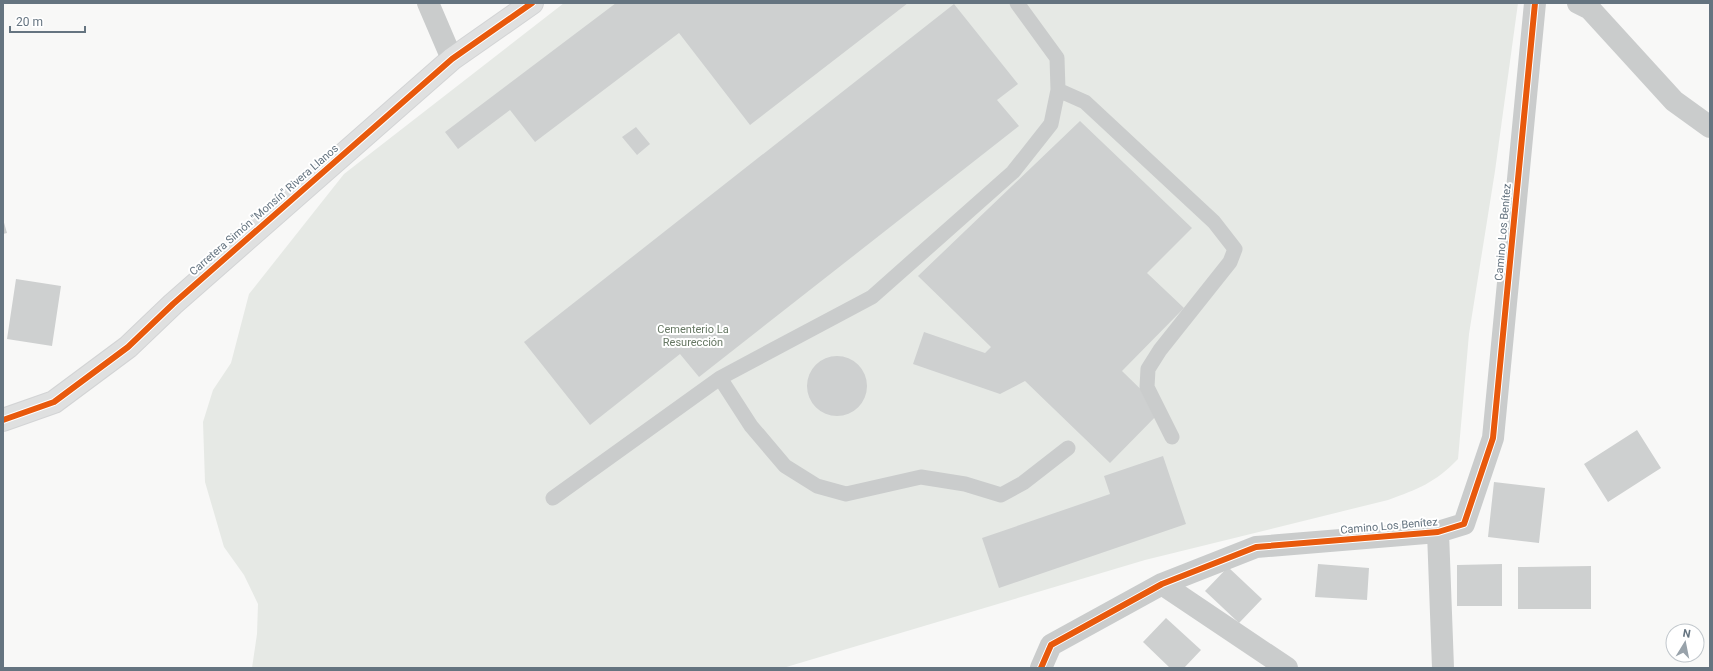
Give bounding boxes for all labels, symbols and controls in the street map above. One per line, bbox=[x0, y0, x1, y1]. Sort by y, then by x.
scale bar bbox=[10, 8, 85, 34]
text: 20 m bbox=[16, 15, 43, 29]
street label: Carretera Simón "Monsín" Rivera Llanos bbox=[187, 142, 341, 278]
street label: Camino Los Benítez bbox=[1492, 182, 1514, 281]
park label: Cementerio La Resurección bbox=[657, 323, 729, 349]
street label: Camino Los Benítez bbox=[1340, 515, 1439, 537]
north arrow bbox=[1665, 623, 1705, 663]
text: N bbox=[1682, 627, 1692, 641]

